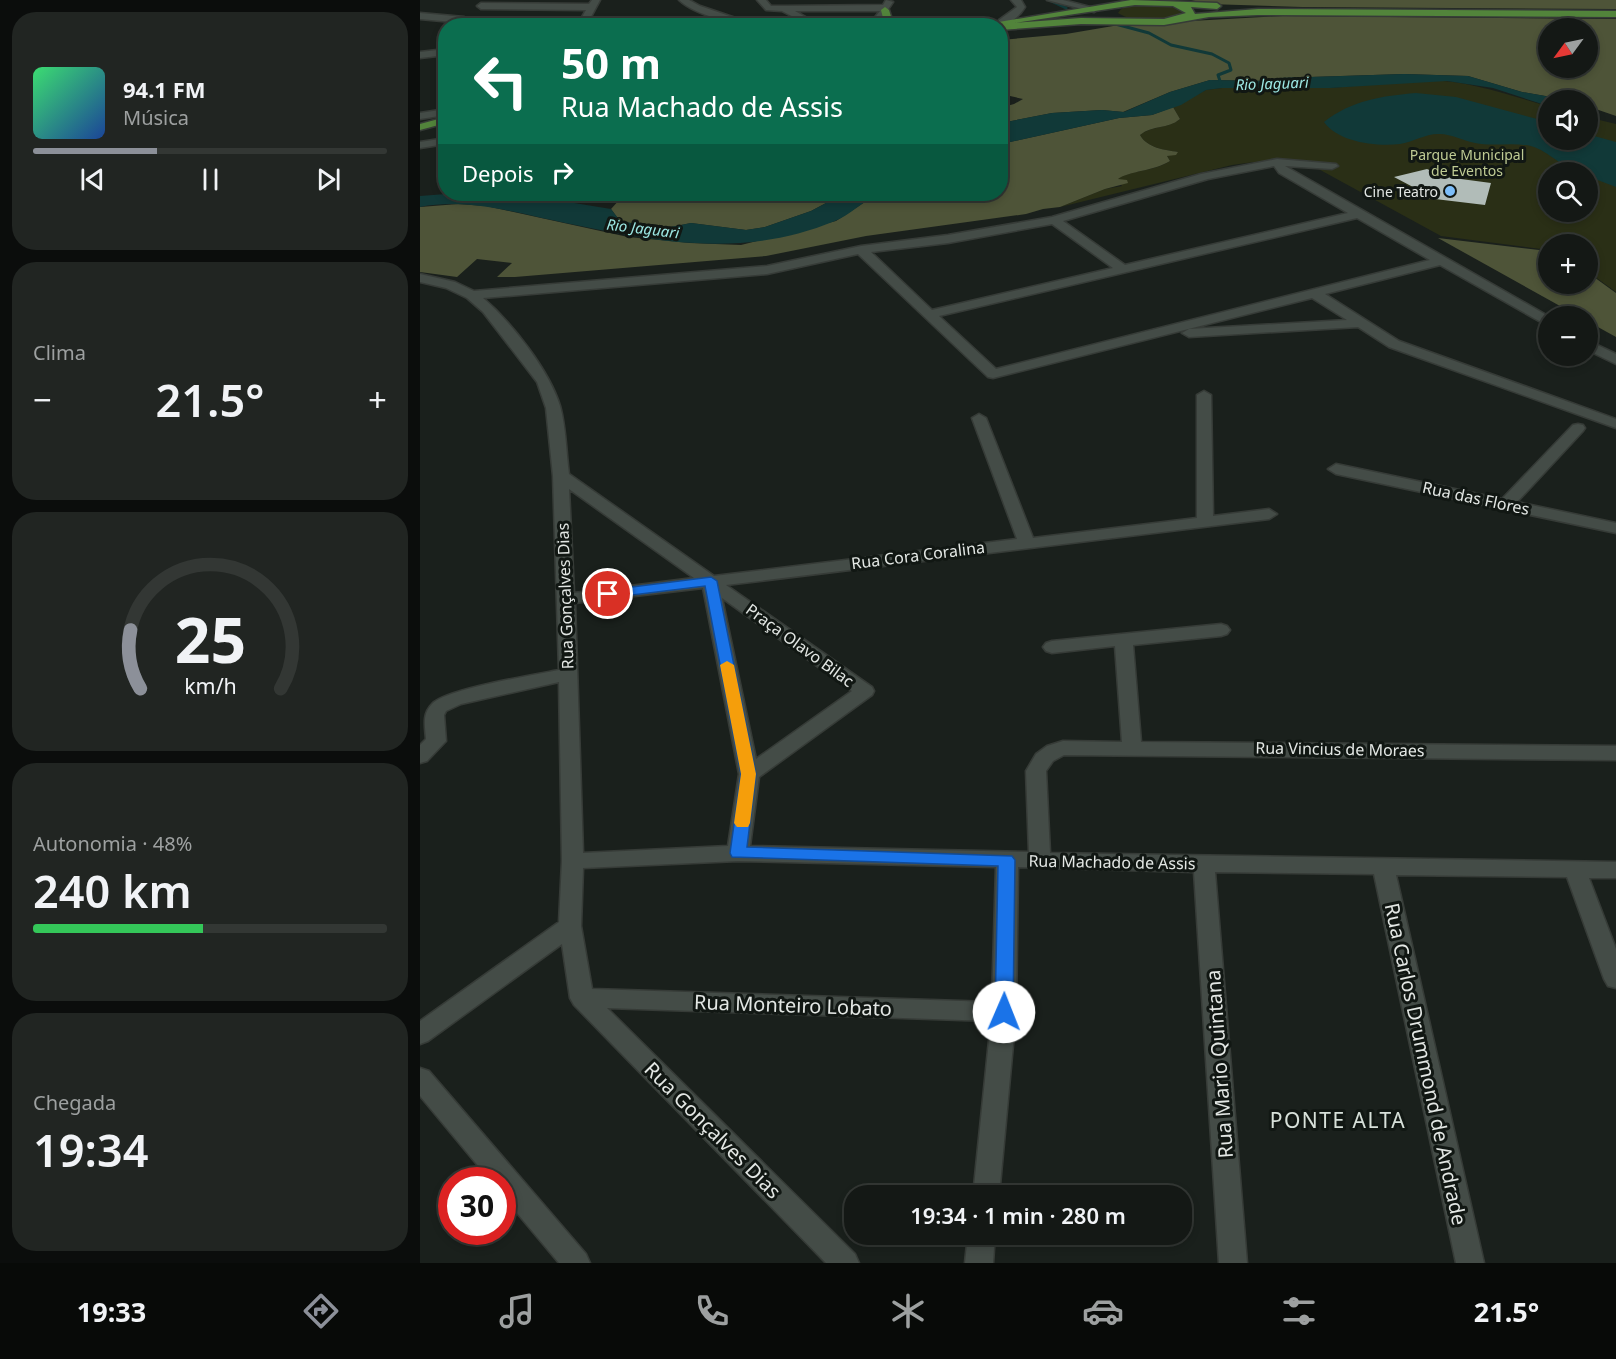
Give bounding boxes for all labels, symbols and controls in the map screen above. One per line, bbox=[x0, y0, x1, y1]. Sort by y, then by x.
north arrow bbox=[1538, 18, 1598, 78]
map controls bbox=[1538, 18, 1598, 366]
text: 50 m bbox=[561, 34, 661, 91]
icon: left bbox=[462, 42, 540, 120]
water label: Rio Jaguari bbox=[1235, 72, 1310, 94]
text: 94.1 FM bbox=[123, 74, 205, 104]
text: Rua Machado de Assis bbox=[561, 88, 843, 125]
button: sound bbox=[1538, 90, 1598, 150]
text: Música bbox=[123, 104, 189, 131]
park label: Parque Municipal de Eventos bbox=[1410, 145, 1524, 180]
icon: right bbox=[546, 156, 579, 189]
text: Depois bbox=[462, 158, 534, 188]
button: search bbox=[1538, 162, 1598, 222]
icon: previous bbox=[76, 163, 109, 196]
icon: pause bbox=[194, 163, 227, 196]
icon: next bbox=[312, 163, 345, 196]
place label: Cine Teatro bbox=[1364, 182, 1438, 201]
marker: Cine Teatro bbox=[1443, 184, 1457, 198]
water label: Rio Jaguari bbox=[605, 214, 682, 243]
button: + bbox=[1538, 234, 1598, 294]
button: − bbox=[1538, 306, 1598, 366]
text: Clima bbox=[33, 339, 86, 366]
text: 21.5° bbox=[156, 369, 264, 430]
text: − bbox=[33, 377, 52, 422]
text: + bbox=[368, 377, 387, 422]
street label: Rua das Flores bbox=[1421, 476, 1531, 520]
street label: Rua Gonçalves Dias bbox=[551, 522, 579, 670]
street label: Rua Cora Coralina bbox=[850, 536, 986, 574]
pin bbox=[582, 568, 633, 619]
icon: arrive bbox=[591, 577, 624, 610]
text: 25 bbox=[174, 596, 246, 681]
street label: Praça Olavo Bilac bbox=[741, 598, 859, 692]
text: km/h bbox=[184, 671, 236, 700]
street label: Rua Vincius de Moraes bbox=[1255, 737, 1425, 761]
text: Autonomia · 48% bbox=[33, 830, 192, 857]
street label: Rua Machado de Assis bbox=[1028, 850, 1196, 874]
text: 240 km bbox=[33, 860, 192, 921]
street label: Rua Carlos Drummond de Andrade bbox=[1379, 900, 1473, 1228]
street label: Rua Mario Quintana bbox=[1199, 969, 1239, 1159]
position arrow bbox=[972, 980, 1036, 1044]
street label: Rua Monteiro Lobato bbox=[694, 988, 892, 1022]
street label: Rua Gonçalves Dias bbox=[639, 1056, 787, 1204]
text: Chegada bbox=[33, 1089, 116, 1116]
district label: PONTE ALTA bbox=[1270, 1106, 1406, 1134]
text: 19:34 bbox=[33, 1119, 148, 1180]
speed limit sign: 30 bbox=[438, 1167, 516, 1245]
text: 19:34 · 1 min · 280 m bbox=[910, 1200, 1126, 1230]
icon: directions bbox=[300, 1290, 342, 1332]
icon: music bbox=[496, 1290, 538, 1332]
icon: phone bbox=[691, 1290, 733, 1332]
icon: climate bbox=[887, 1290, 929, 1332]
icon: car bbox=[1082, 1290, 1124, 1332]
icon: filters bbox=[1278, 1290, 1320, 1332]
text: 19:33 bbox=[77, 1293, 146, 1330]
text: 21.5° bbox=[1474, 1293, 1539, 1330]

